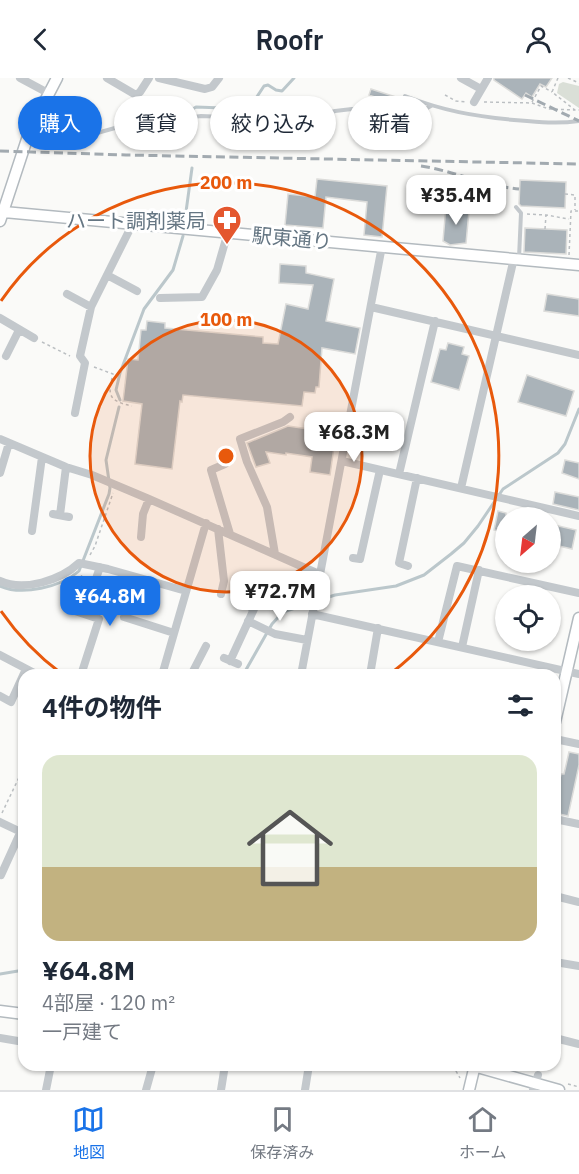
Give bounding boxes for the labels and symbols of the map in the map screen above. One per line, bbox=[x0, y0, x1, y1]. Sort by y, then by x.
text: 200 m bbox=[200, 171, 252, 194]
pin: ¥35.4M bbox=[407, 175, 505, 226]
pharmacy icon: ハート調剤薬局 bbox=[211, 204, 243, 246]
place label: ハート調剤薬局 bbox=[66, 207, 206, 234]
street label: 駅東通り bbox=[251, 221, 333, 255]
text: 100 m bbox=[200, 308, 252, 331]
pin: ¥68.3M bbox=[305, 412, 403, 463]
centre of rings bbox=[216, 446, 236, 466]
north arrow bbox=[495, 507, 561, 573]
pin: ¥72.7M bbox=[231, 571, 329, 622]
pin: ¥64.8M bbox=[61, 576, 159, 627]

